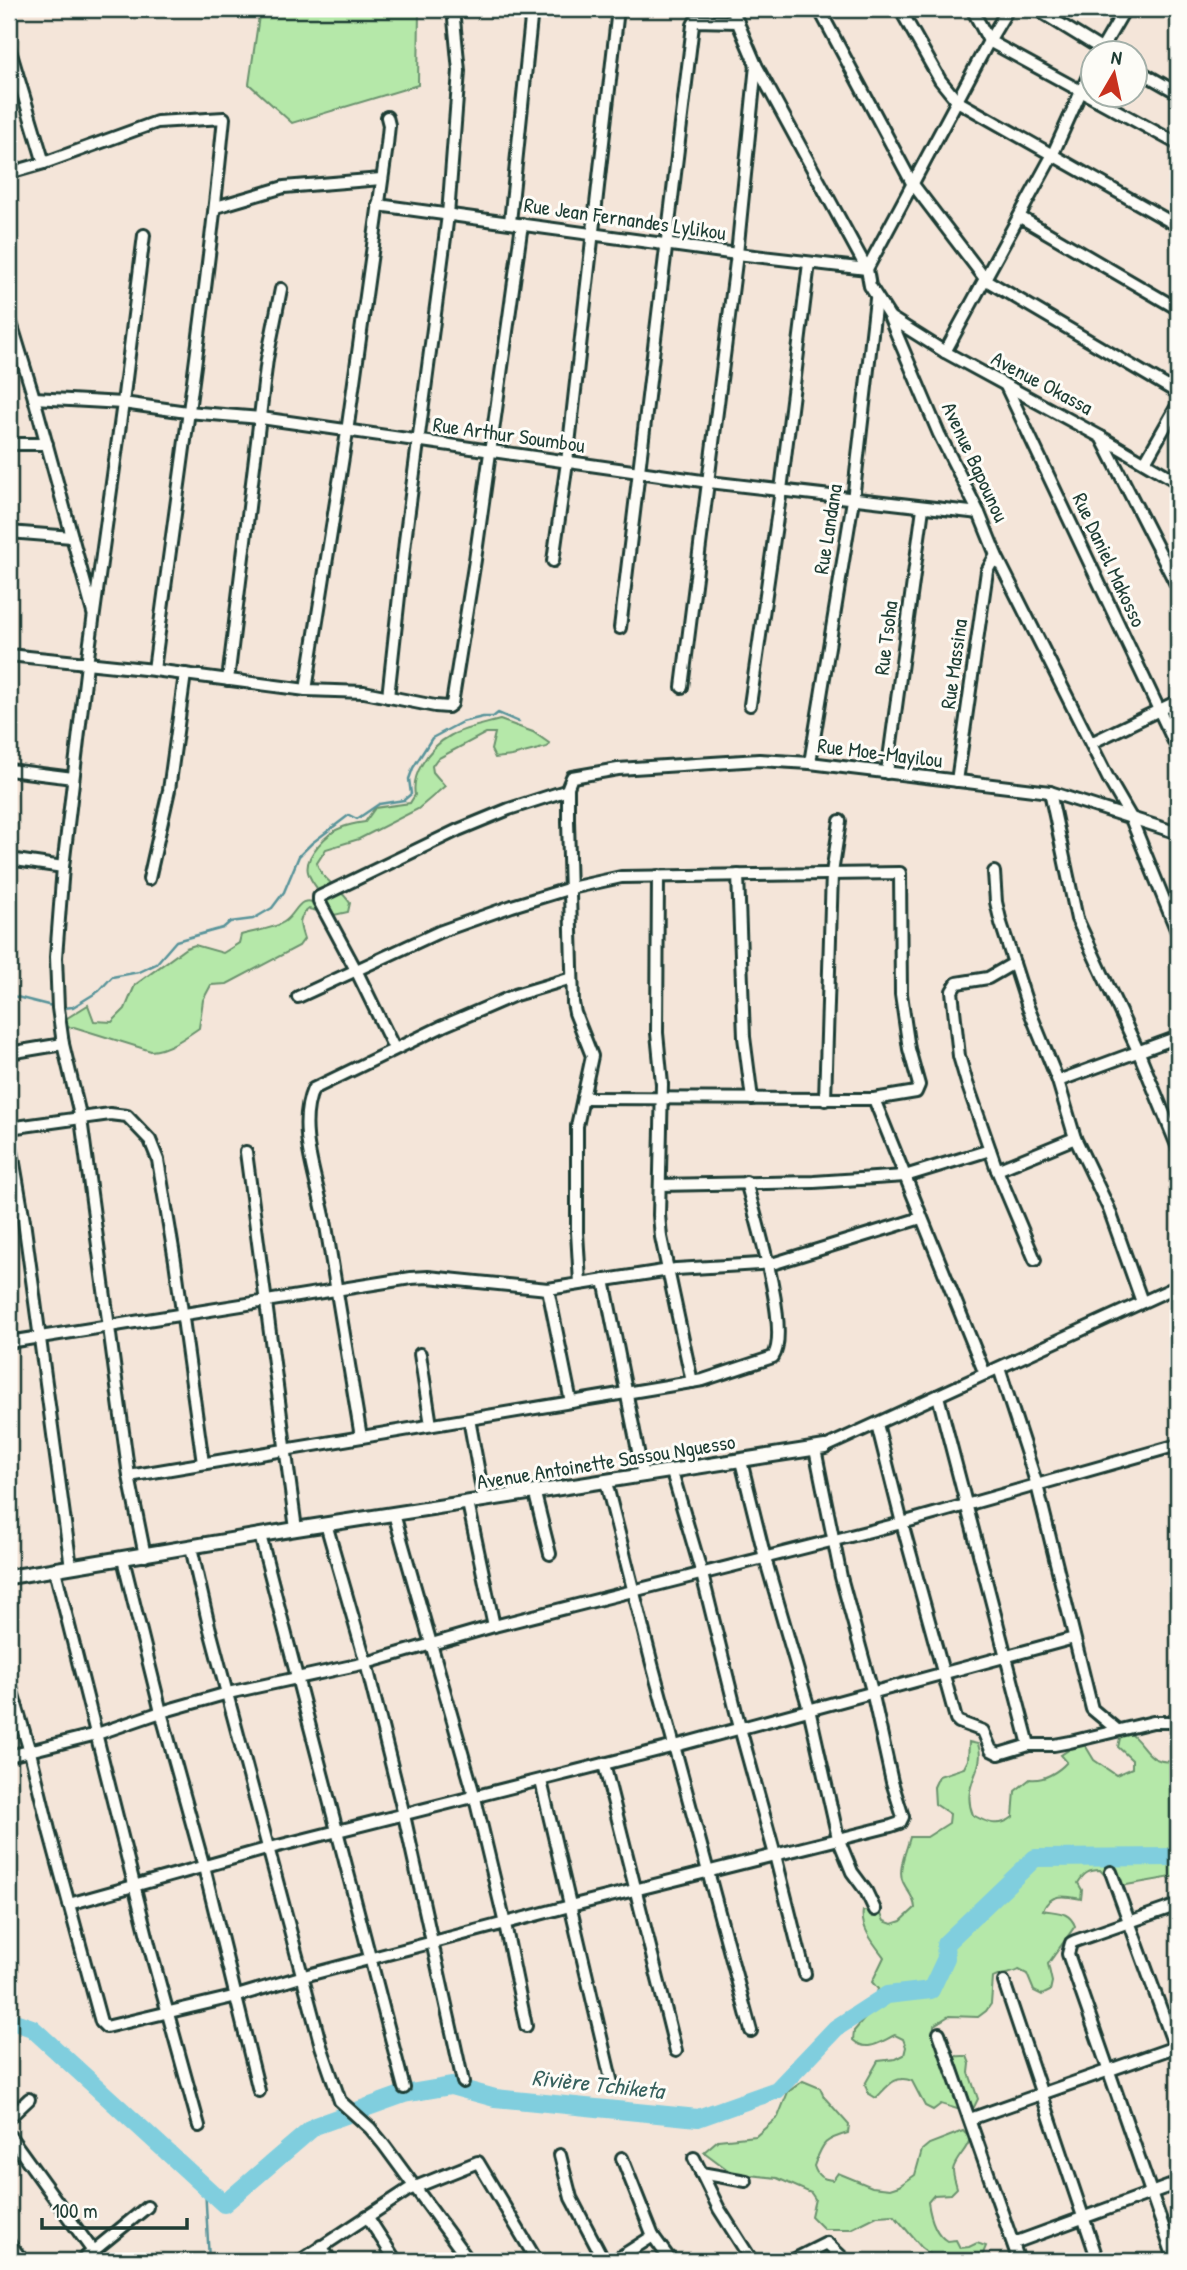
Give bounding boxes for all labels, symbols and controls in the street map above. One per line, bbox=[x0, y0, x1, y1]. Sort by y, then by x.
north arrow bbox=[1078, 38, 1148, 108]
text: N bbox=[1110, 44, 1124, 71]
street label: Rue Jean Fernandes Lylikou bbox=[522, 190, 728, 247]
street label: Avenue Okassa bbox=[986, 344, 1098, 421]
street label: Avenue Bapounou bbox=[935, 397, 1016, 527]
street label: Rue Arthur Soumbou bbox=[431, 409, 587, 460]
street label: Rue Landana bbox=[806, 482, 849, 576]
street label: Rue Daniel Makosso bbox=[1066, 488, 1153, 632]
street label: Rue Tsoha bbox=[867, 599, 904, 677]
street label: Rue Massina bbox=[933, 617, 974, 711]
street label: Rue Moe-Mayilou bbox=[816, 730, 945, 775]
street label: Avenue Antoinette Sassou Nguesso bbox=[475, 1427, 737, 1496]
water label: Rivière Tchiketa bbox=[531, 2061, 668, 2106]
scale bar bbox=[42, 2186, 187, 2230]
text: 100 m bbox=[52, 2196, 98, 2225]

